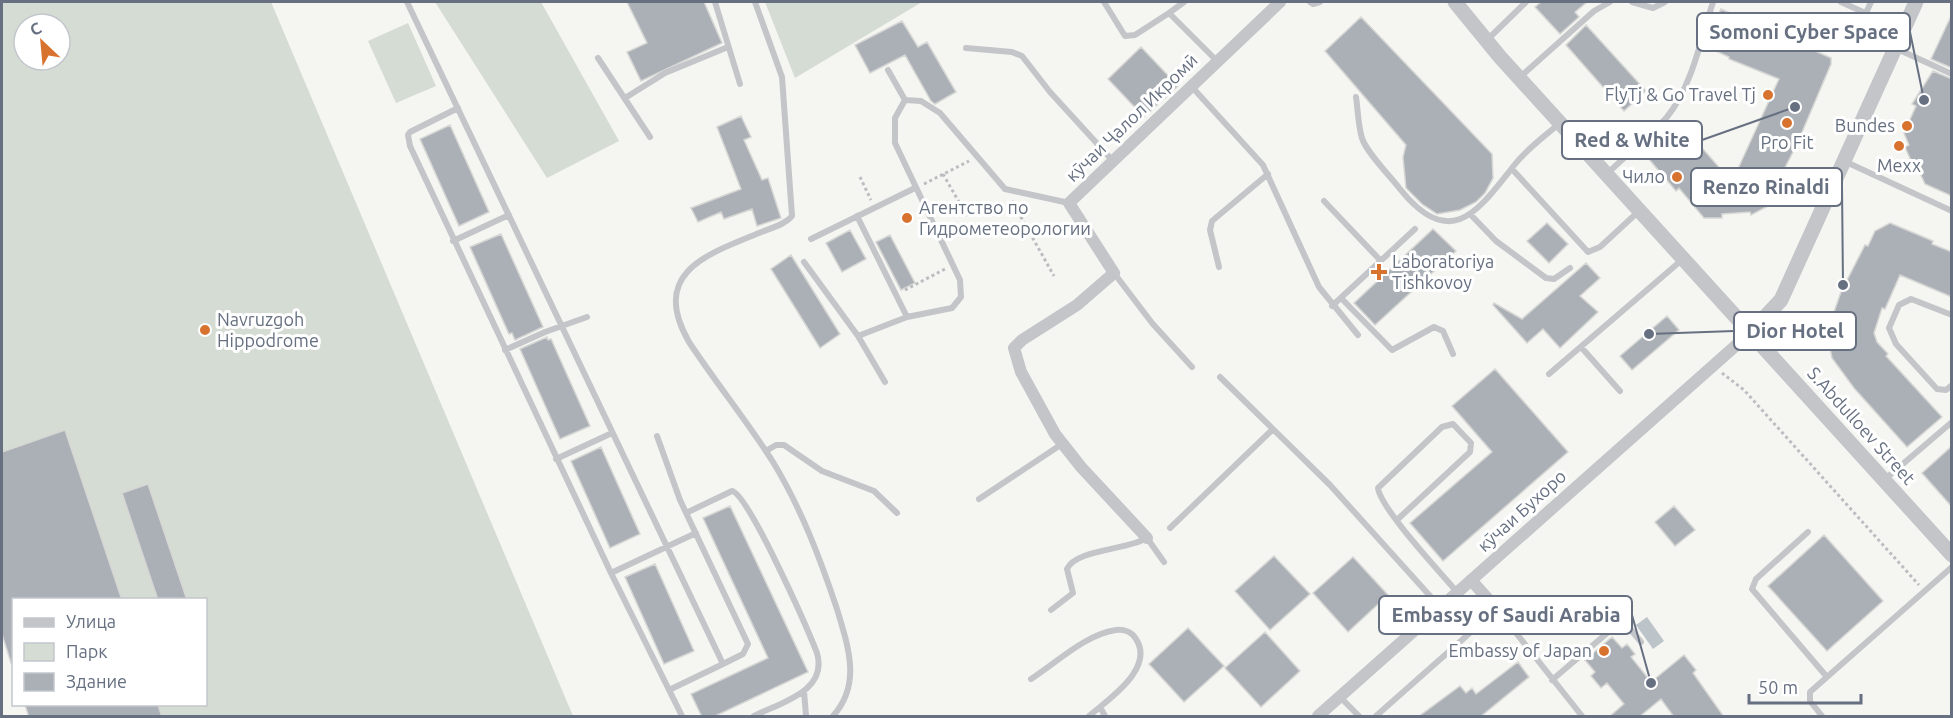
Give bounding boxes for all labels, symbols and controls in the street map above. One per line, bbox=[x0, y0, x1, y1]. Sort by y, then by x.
north arrow bbox=[12, 12, 72, 72]
callout: Somoni Cyber Space bbox=[1697, 13, 1910, 51]
text: С bbox=[27, 18, 44, 39]
text: Somoni Cyber Space bbox=[1709, 20, 1899, 43]
street label: кӯчаи Ҷалол Икромӣ bbox=[1062, 49, 1201, 185]
place label: FlyTj & Go Travel Tj bbox=[1605, 84, 1756, 104]
marker: FlyTj & Go Travel Tj bbox=[1761, 88, 1775, 102]
place label: Bundes bbox=[1835, 115, 1895, 135]
marker: Pro Fit bbox=[1780, 116, 1794, 130]
marker: Bundes bbox=[1900, 119, 1914, 133]
callout: Red & White bbox=[1562, 121, 1702, 159]
text: Red & White bbox=[1574, 128, 1690, 151]
place label: Pro Fit bbox=[1760, 132, 1814, 152]
marker: Mexx bbox=[1892, 139, 1906, 153]
place label: Mexx bbox=[1877, 155, 1921, 175]
place label: Чило bbox=[1622, 166, 1665, 186]
callout: Renzo Rinaldi bbox=[1691, 168, 1842, 206]
marker: Чило bbox=[1670, 170, 1684, 184]
text: Renzo Rinaldi bbox=[1702, 175, 1830, 198]
place label: Агентство по Гидрометеорологии bbox=[919, 197, 1091, 238]
marker: Агентство по Гидрометеорологии bbox=[900, 211, 914, 225]
place label: Laboratoriya Tishkovoy bbox=[1392, 251, 1494, 292]
marker: Laboratoriya Tishkovoy bbox=[1370, 263, 1388, 281]
place label: Navruzgoh Hippodrome bbox=[217, 309, 319, 350]
callout: Dior Hotel bbox=[1734, 312, 1856, 350]
text: Dior Hotel bbox=[1746, 319, 1844, 342]
marker: Navruzgoh Hippodrome bbox=[198, 323, 212, 337]
street label: S.Abdulloev Street bbox=[1804, 363, 1920, 488]
street label: кӯчаи Бухоро bbox=[1473, 465, 1570, 555]
callout: Embassy of Saudi Arabia bbox=[1379, 596, 1632, 634]
legend bbox=[12, 598, 207, 706]
text: Embassy of Saudi Arabia bbox=[1391, 603, 1621, 626]
text: Улица bbox=[66, 611, 116, 631]
place label: Embassy of Japan bbox=[1448, 640, 1592, 660]
text: Парк bbox=[66, 641, 107, 661]
marker: Embassy of Japan bbox=[1597, 644, 1611, 658]
scale bar bbox=[1749, 667, 1862, 705]
text: Здание bbox=[66, 671, 127, 691]
text: 50 m bbox=[1758, 677, 1798, 697]

